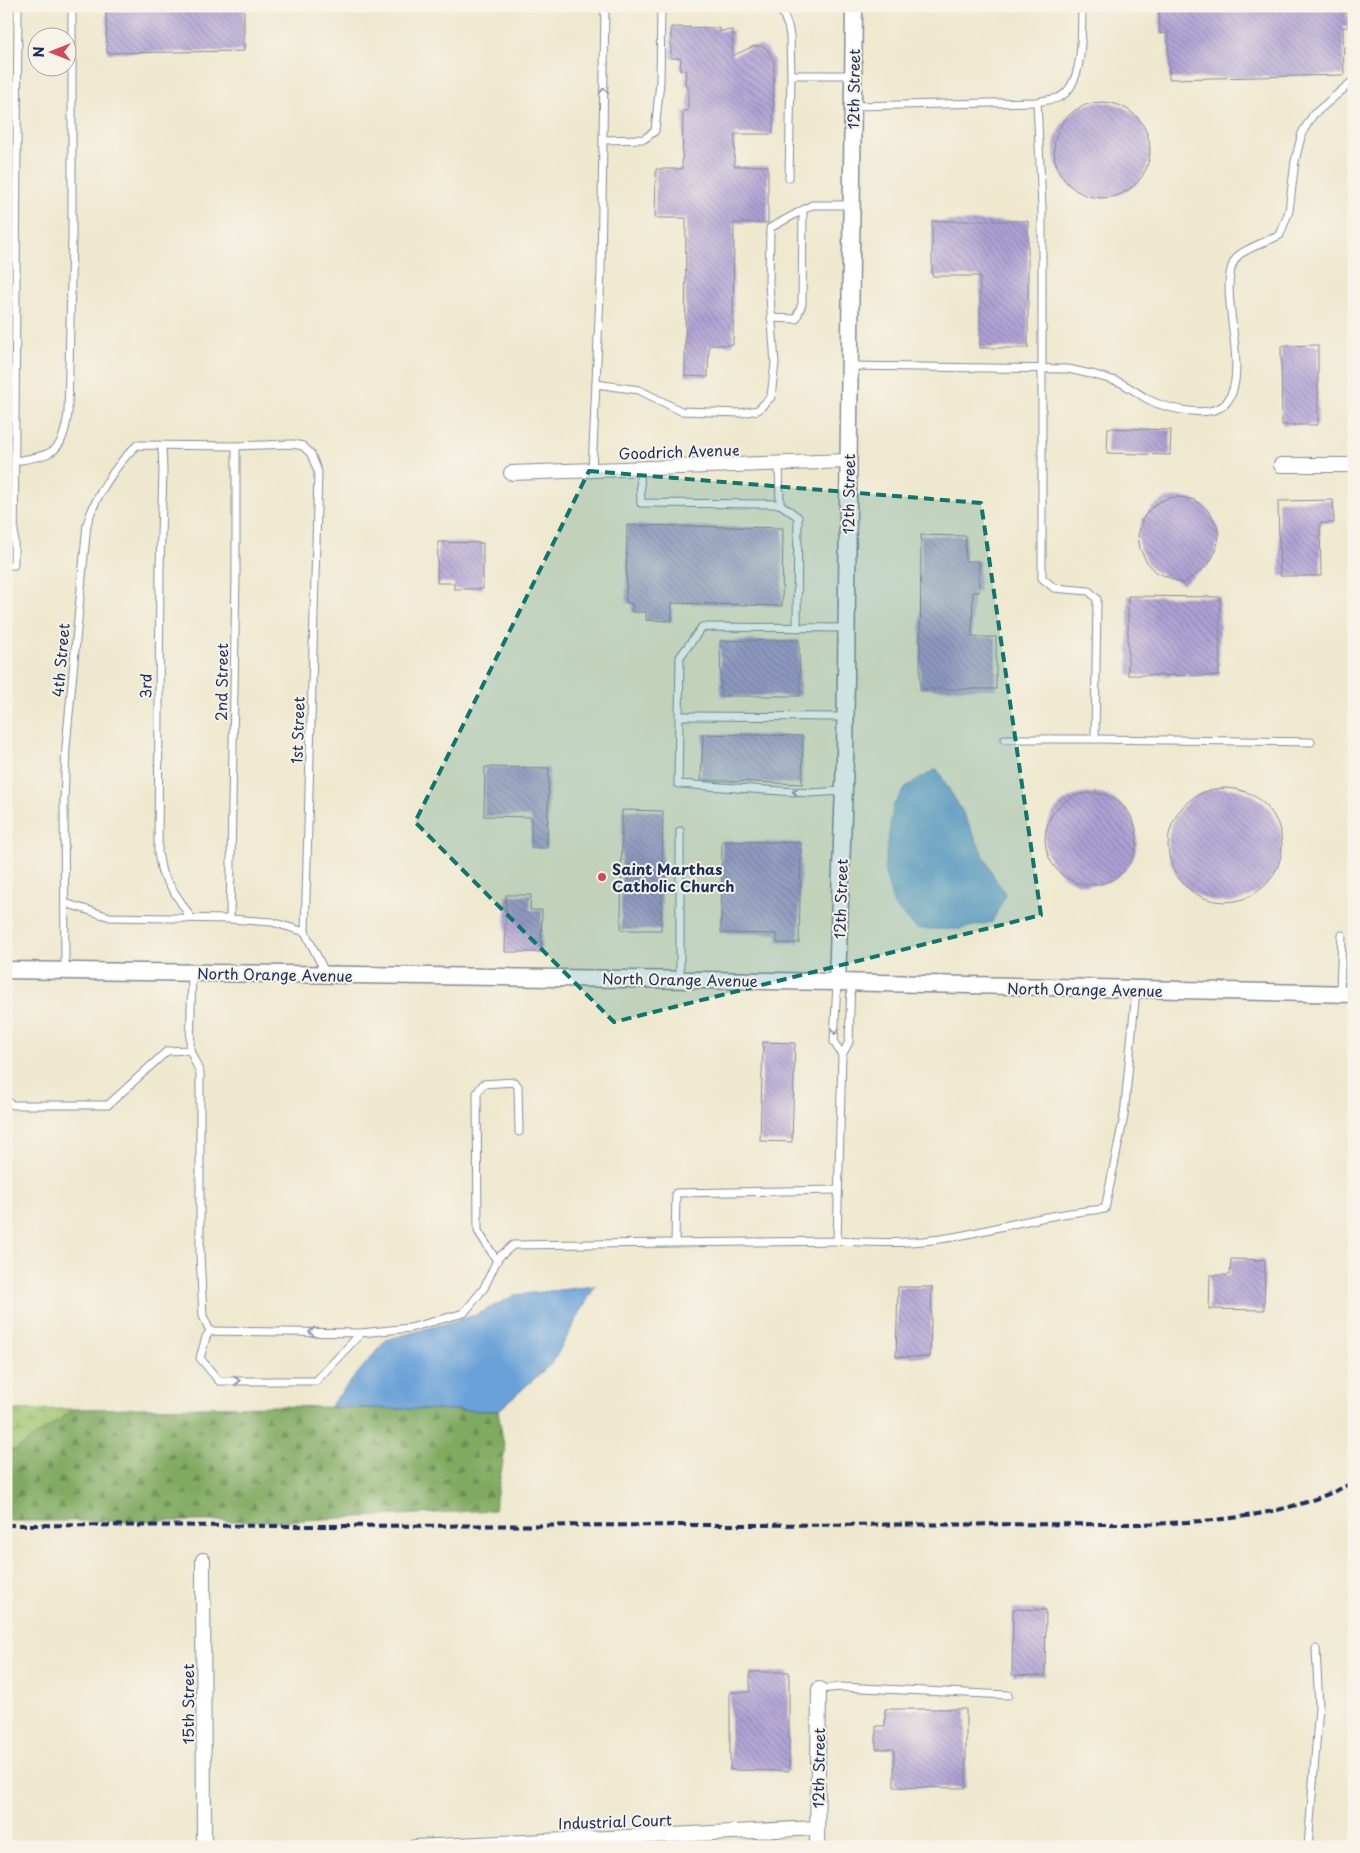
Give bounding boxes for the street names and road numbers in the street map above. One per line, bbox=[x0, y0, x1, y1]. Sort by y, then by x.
street label: 12th Street bbox=[841, 48, 865, 130]
street label: Goodrich Avenue bbox=[618, 437, 740, 465]
street label: 12th Street bbox=[836, 453, 860, 535]
street label: 4th Street bbox=[45, 622, 75, 698]
street label: 2nd Street bbox=[209, 643, 233, 721]
street label: 3rd bbox=[133, 673, 157, 699]
street label: 1st Street bbox=[284, 696, 310, 764]
street label: 12th Street bbox=[827, 858, 853, 940]
street label: North Orange Avenue bbox=[197, 961, 353, 987]
street label: North Orange Avenue bbox=[602, 966, 758, 992]
street label: North Orange Avenue bbox=[1007, 976, 1163, 1002]
street label: 15th Street bbox=[176, 1664, 199, 1744]
street label: 12th Street bbox=[806, 1727, 830, 1809]
street label: Industrial Court bbox=[558, 1808, 672, 1834]

